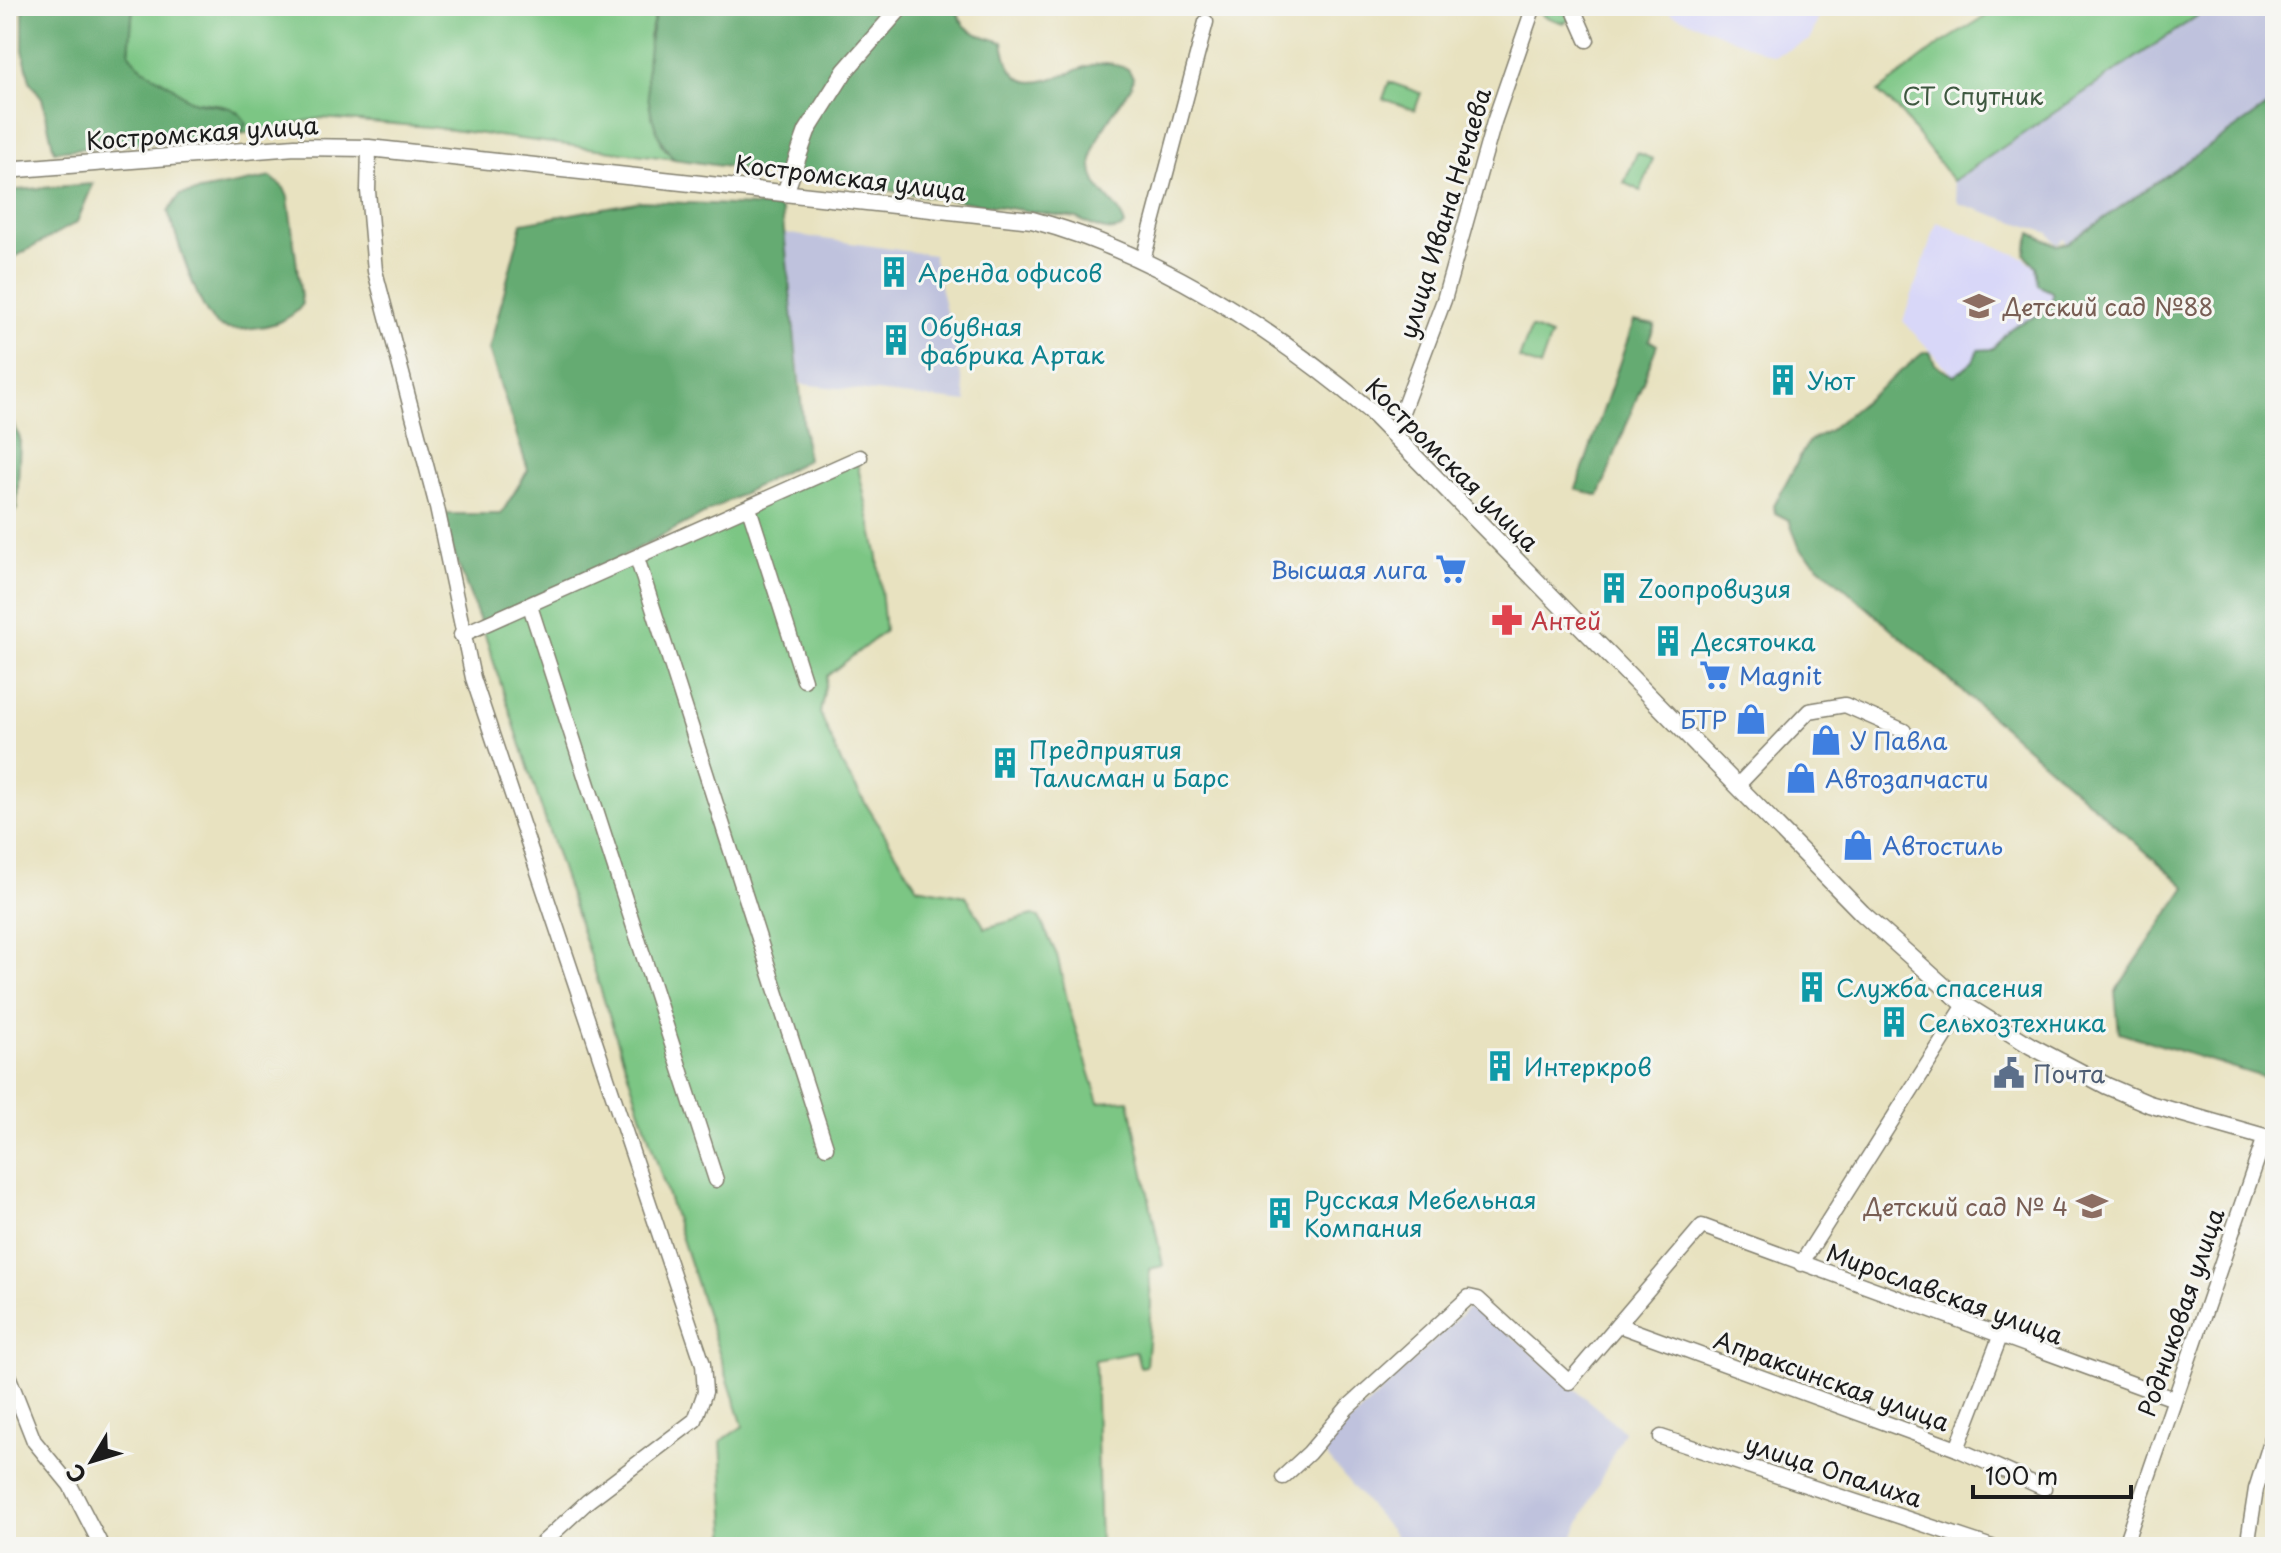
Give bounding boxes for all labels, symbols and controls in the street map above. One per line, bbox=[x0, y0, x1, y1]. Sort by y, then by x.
park label: СТ Спутник bbox=[1903, 77, 2044, 113]
street label: улица Ивана Нечаева bbox=[1389, 83, 1499, 343]
street label: Костромская улица bbox=[85, 106, 319, 158]
street label: Костромская улица bbox=[733, 145, 969, 209]
place label: Аренда офисов bbox=[918, 254, 1102, 290]
building icon: Аренда офисов bbox=[877, 255, 911, 289]
place label: Детский сад №88 bbox=[2002, 288, 2214, 324]
school or university icon: Детский сад №88 bbox=[1962, 289, 1996, 323]
place label: Обувная фабрика Артак bbox=[920, 308, 1105, 372]
building icon: Обувная фабрика Артак bbox=[879, 323, 913, 357]
place label: Уют bbox=[1807, 362, 1855, 398]
building icon: Уют bbox=[1766, 363, 1800, 397]
street label: Костромская улица bbox=[1358, 369, 1548, 559]
place label: Высшая лига bbox=[1270, 551, 1427, 587]
supermarket icon: Высшая лига bbox=[1434, 552, 1468, 586]
place label: Zоопровизия bbox=[1638, 570, 1791, 606]
building icon: Zоопровизия bbox=[1597, 571, 1631, 605]
place label: Антей bbox=[1531, 602, 1601, 638]
pharmacy icon: Антей bbox=[1490, 603, 1524, 637]
place label: Десяточка bbox=[1691, 623, 1816, 659]
building icon: Десяточка bbox=[1651, 624, 1685, 658]
place label: Magnit bbox=[1739, 657, 1822, 693]
supermarket icon: Magnit bbox=[1698, 658, 1732, 692]
place label: БТР bbox=[1681, 701, 1727, 737]
shop icon: БТР bbox=[1734, 702, 1768, 736]
place label: У Павла bbox=[1850, 722, 1948, 758]
shop icon: У Павла bbox=[1809, 723, 1843, 757]
place label: Предприятия Талисман и Барс bbox=[1029, 731, 1229, 795]
building icon: Предприятия Талисман и Барс bbox=[988, 746, 1022, 780]
place label: Автозапчасти bbox=[1825, 760, 1989, 796]
shop icon: Автозапчасти bbox=[1784, 761, 1818, 795]
place label: Автостиль bbox=[1882, 827, 2003, 863]
shop icon: Автостиль bbox=[1841, 828, 1875, 862]
place label: Служба спасения bbox=[1836, 969, 2044, 1005]
building icon: Служба спасения bbox=[1795, 970, 1829, 1004]
place label: Сельхозтехника bbox=[1918, 1004, 2106, 1040]
building icon: Сельхозтехника bbox=[1877, 1005, 1911, 1039]
place label: Интеркров bbox=[1524, 1048, 1652, 1084]
building icon: Интеркров bbox=[1483, 1049, 1517, 1083]
place label: Почта bbox=[2033, 1055, 2105, 1091]
public building icon: Почта bbox=[1992, 1056, 2026, 1090]
place label: Русская Мебельная Компания bbox=[1304, 1181, 1537, 1245]
place label: Детский сад № 4 bbox=[1863, 1188, 2068, 1224]
school or university icon: Детский сад № 4 bbox=[2075, 1189, 2109, 1223]
building icon: Русская Мебельная Компания bbox=[1263, 1196, 1297, 1230]
street label: Родниковая улица bbox=[2127, 1203, 2233, 1421]
street label: Мирославская улица bbox=[1822, 1233, 2068, 1353]
street label: Апраксинская улица bbox=[1709, 1321, 1955, 1439]
north arrow bbox=[52, 1421, 132, 1501]
street label: улица Опалиха bbox=[1741, 1424, 1927, 1516]
scale bar bbox=[1973, 1449, 2131, 1499]
text: 100 m bbox=[1985, 1457, 2058, 1493]
text: С bbox=[57, 1458, 93, 1491]

